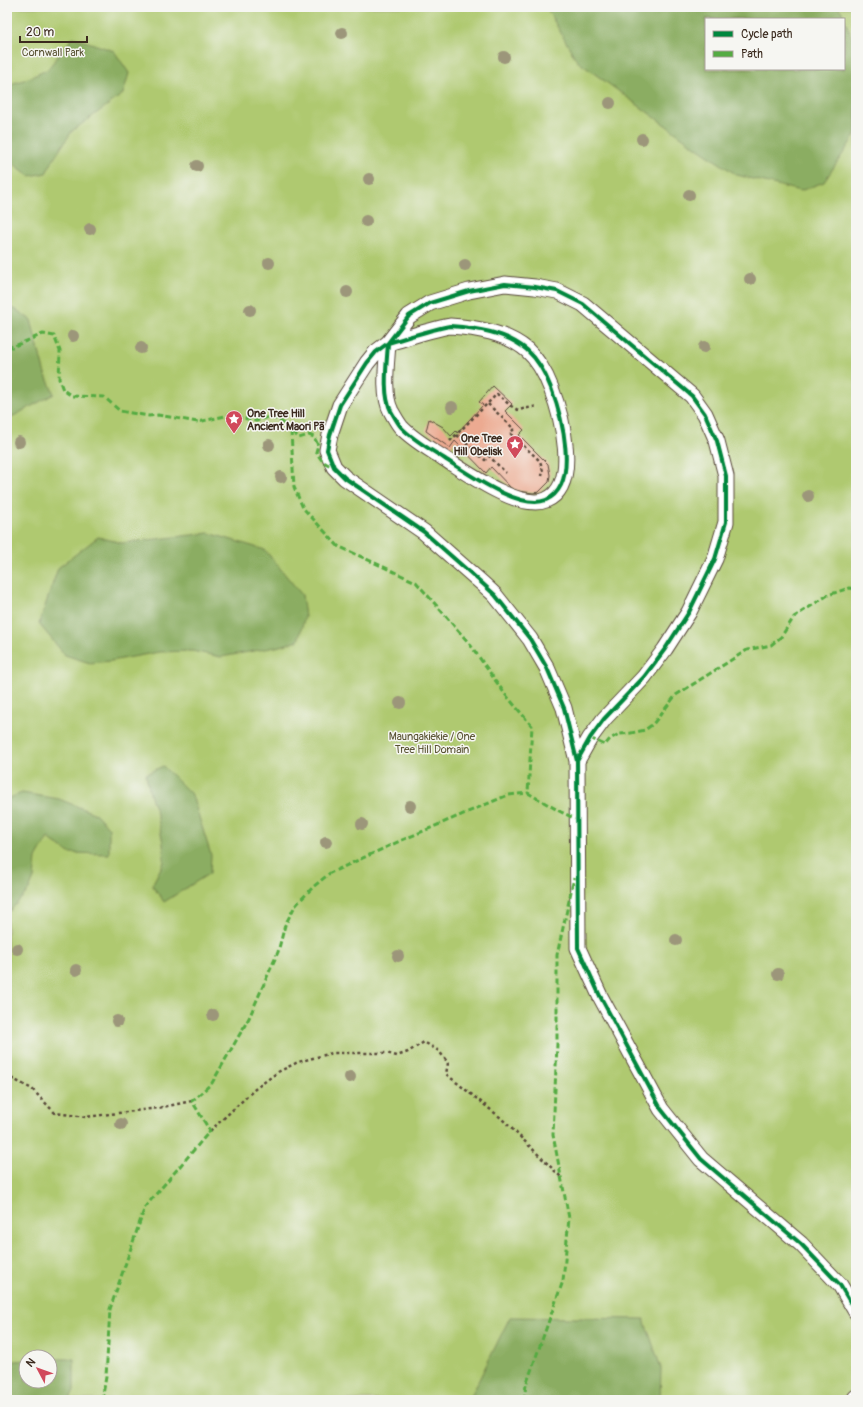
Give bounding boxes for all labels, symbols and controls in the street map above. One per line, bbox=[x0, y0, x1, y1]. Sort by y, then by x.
scale bar bbox=[20, 18, 87, 44]
legend bbox=[705, 18, 845, 70]
text: 20 m bbox=[26, 25, 55, 40]
text: Cycle path bbox=[741, 27, 793, 42]
park label: Cornwall Park bbox=[22, 46, 85, 59]
text: Path bbox=[741, 47, 763, 62]
place label: One Tree Hill Ancient Maori Pā bbox=[247, 407, 325, 433]
place icon: One Tree Hill Ancient Maori Pā bbox=[224, 409, 244, 434]
place label: One Tree Hill Obelisk bbox=[454, 432, 503, 458]
place icon: One Tree Hill Obelisk bbox=[505, 434, 525, 459]
park label: Maungakiekie / One Tree Hill Domain bbox=[389, 730, 476, 756]
north arrow bbox=[18, 1349, 58, 1389]
text: N bbox=[23, 1355, 39, 1370]

